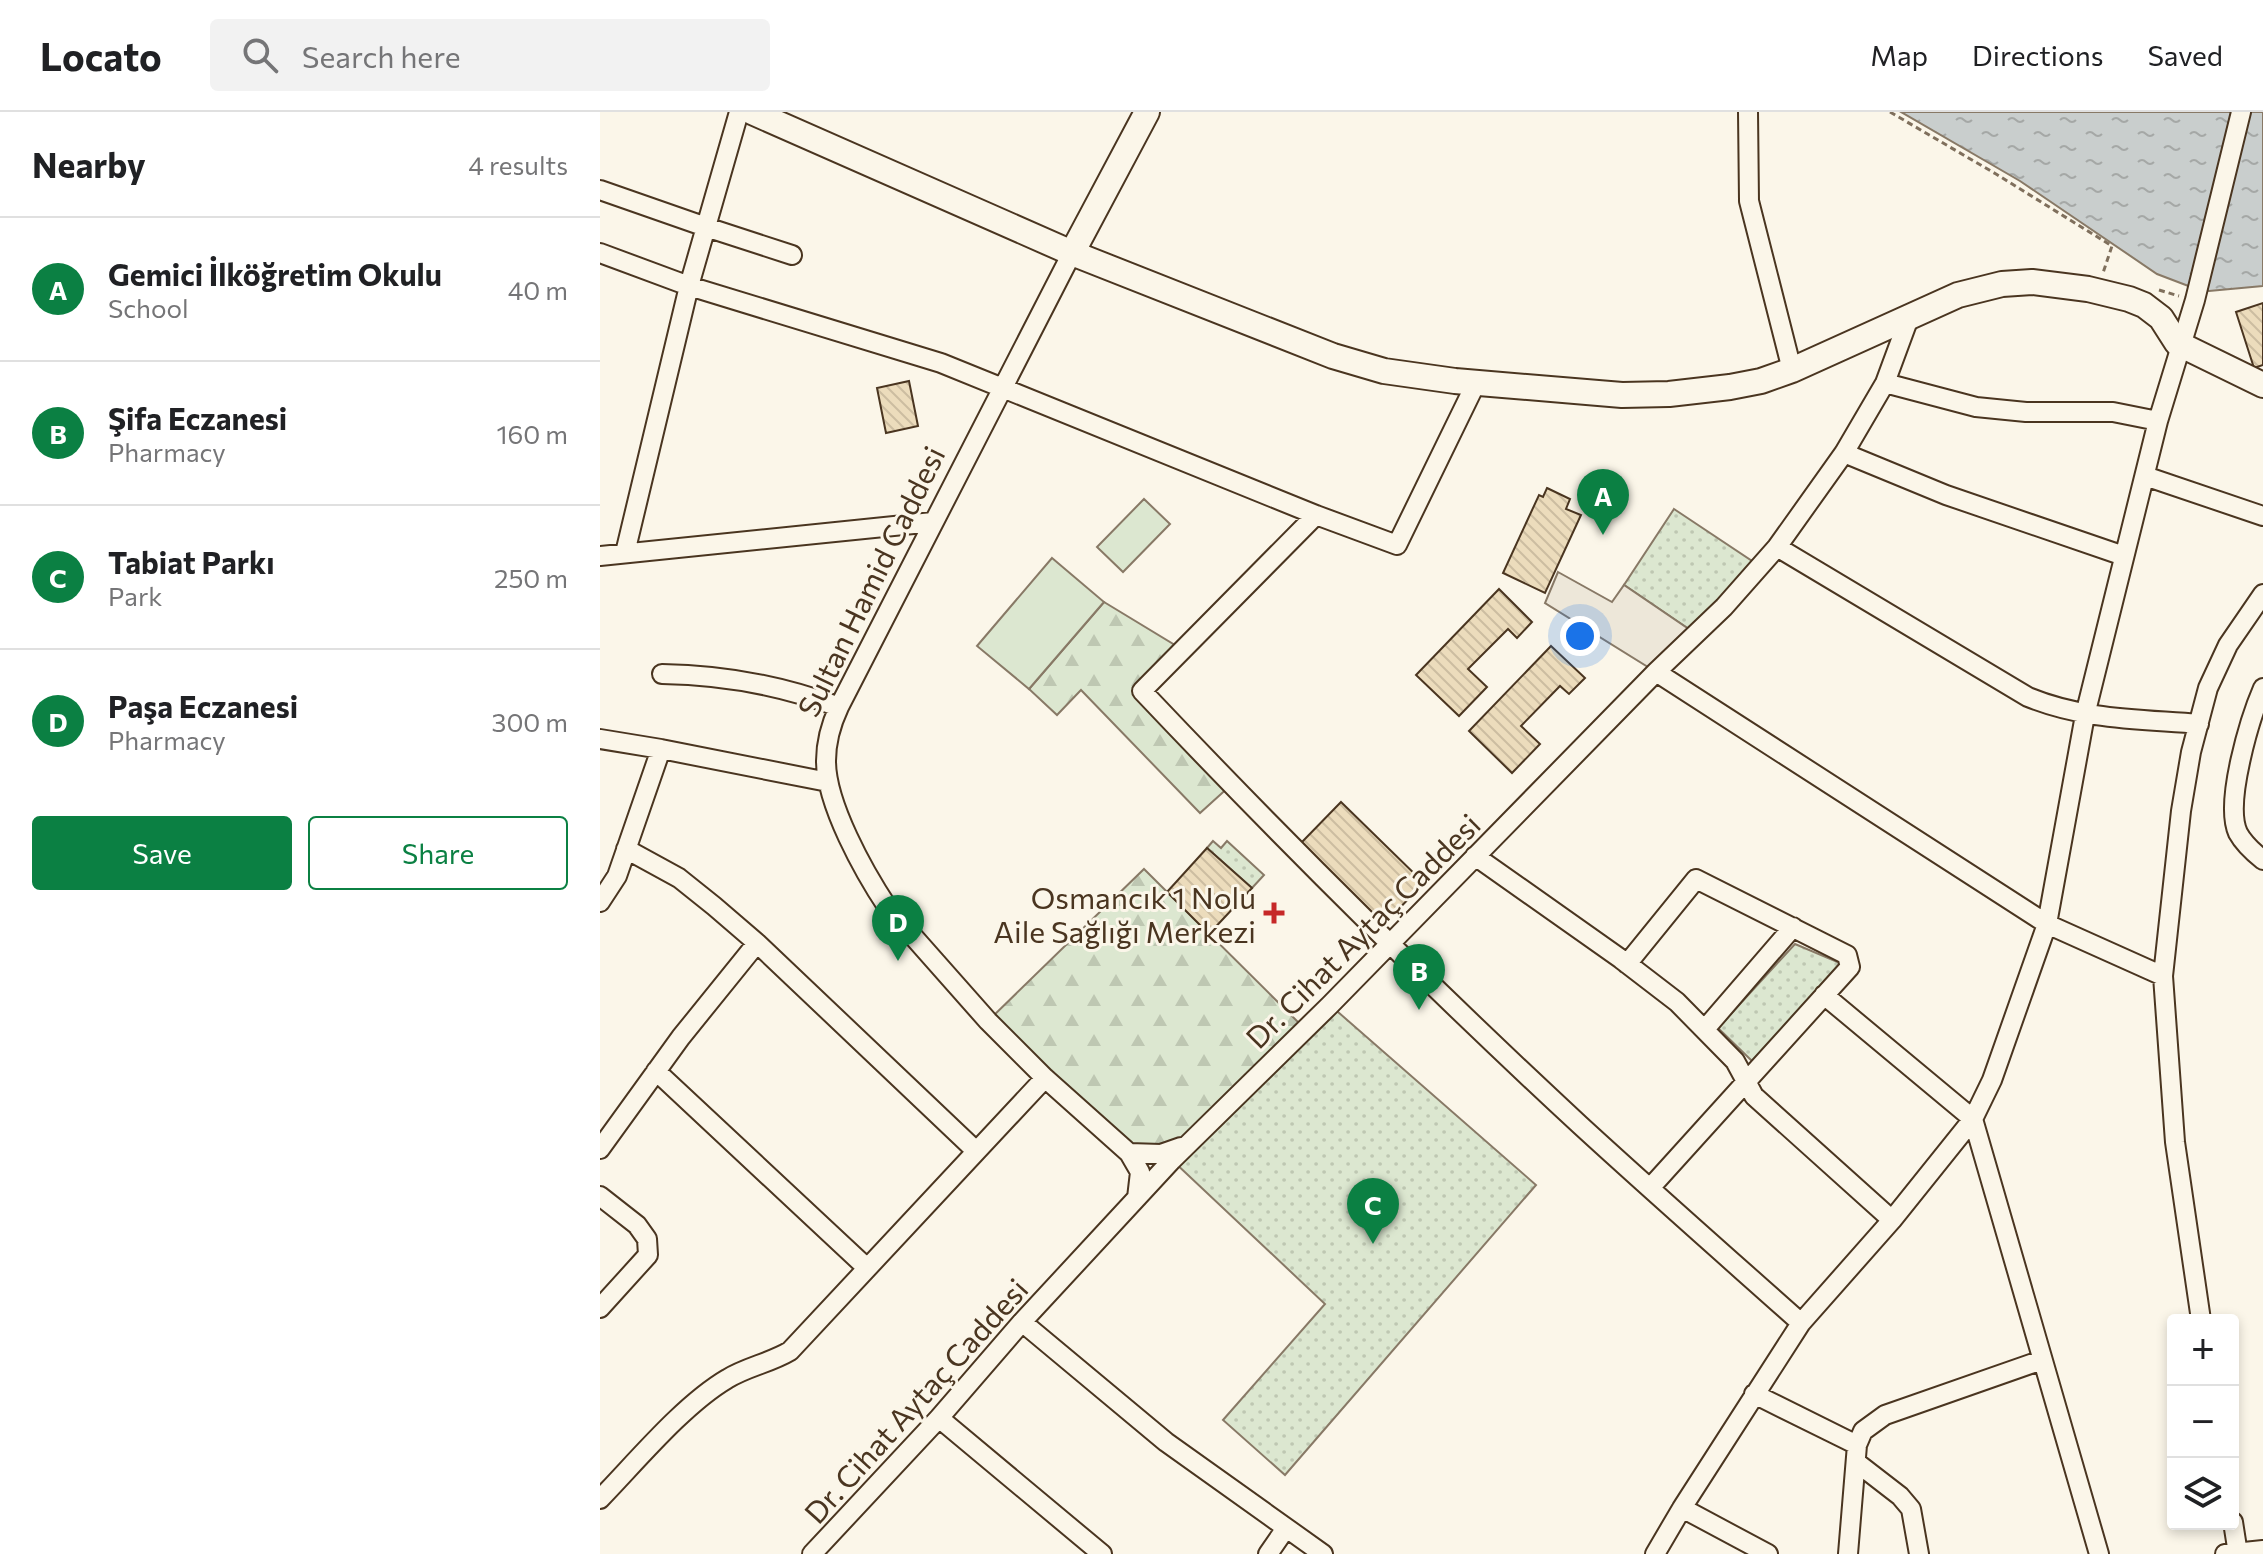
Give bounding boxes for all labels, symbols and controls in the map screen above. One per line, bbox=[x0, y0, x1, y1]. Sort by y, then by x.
search box bbox=[210, 19, 770, 91]
text: Locato bbox=[40, 32, 162, 79]
icon: search bbox=[238, 33, 282, 77]
text: Search here bbox=[302, 37, 460, 74]
text: Map bbox=[1870, 38, 1928, 72]
text: Directions bbox=[1972, 38, 2103, 72]
text: Saved bbox=[2147, 38, 2223, 72]
text: Nearby bbox=[32, 143, 146, 185]
text: 4 results bbox=[468, 149, 568, 180]
text: Gemici İlköğretim Okulu bbox=[108, 255, 442, 292]
text: A bbox=[49, 274, 67, 305]
text: 40 m bbox=[508, 274, 568, 305]
text: School bbox=[108, 292, 189, 323]
text: Şifa Eczanesi bbox=[108, 399, 287, 436]
text: B bbox=[49, 418, 67, 449]
text: 160 m bbox=[496, 418, 568, 449]
text: Pharmacy bbox=[108, 436, 226, 467]
street label: Sultan Hamid Caddesi bbox=[788, 440, 952, 722]
pin: A bbox=[1577, 469, 1629, 535]
text: Tabiat Parkı bbox=[108, 543, 275, 580]
text: C bbox=[49, 562, 67, 593]
text: 250 m bbox=[494, 562, 568, 593]
text: Park bbox=[108, 580, 162, 611]
your location bbox=[1560, 616, 1600, 656]
text: Paşa Eczanesi bbox=[108, 687, 298, 724]
text: D bbox=[48, 706, 68, 737]
text: 300 m bbox=[492, 706, 568, 737]
text: Pharmacy bbox=[108, 724, 226, 755]
street label: Dr. Cihat Aytaç Caddesi bbox=[1237, 805, 1487, 1055]
button: Save bbox=[32, 816, 292, 890]
button: Share bbox=[308, 816, 568, 890]
place label: Osmancık 1 Nolu Aile Sağlığı Merkezi bbox=[993, 878, 1256, 949]
pin: D bbox=[872, 895, 924, 961]
marker: Osmancık 1 Nolu Aile Sağlığı Merkezi bbox=[1263, 902, 1285, 924]
pin: B bbox=[1393, 944, 1445, 1010]
pin: C bbox=[1347, 1178, 1399, 1244]
street label: Dr. Cihat Aytaç Caddesi bbox=[795, 1270, 1035, 1530]
map controls bbox=[2167, 1314, 2239, 1530]
button: + bbox=[2167, 1314, 2239, 1386]
button: − bbox=[2167, 1386, 2239, 1458]
button: layers bbox=[2167, 1458, 2239, 1530]

